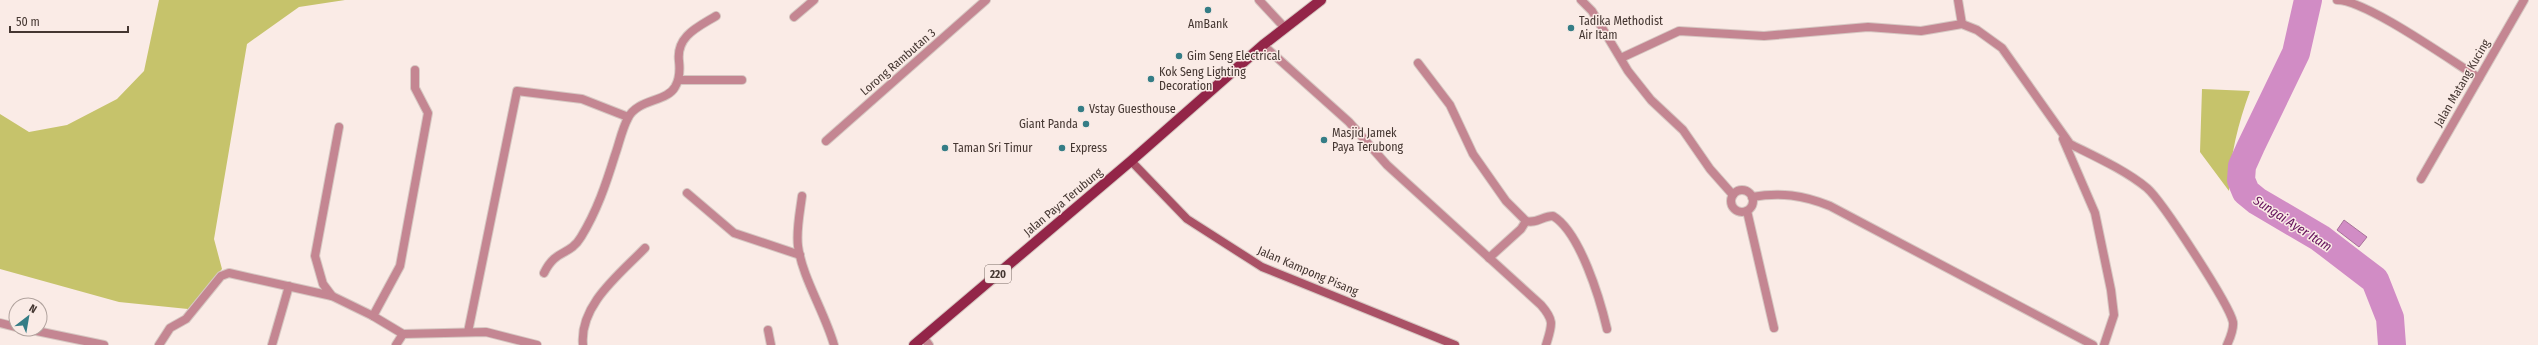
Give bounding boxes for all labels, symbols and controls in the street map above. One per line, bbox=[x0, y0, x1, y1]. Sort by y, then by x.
marker: AmBank bbox=[1203, 5, 1213, 15]
scale bar bbox=[10, 8, 128, 34]
place label: Tadika Methodist Air Itam bbox=[1579, 14, 1663, 42]
text: 50 m bbox=[16, 15, 40, 29]
place label: AmBank bbox=[1188, 17, 1228, 31]
marker: Tadika Methodist Air Itam bbox=[1566, 23, 1576, 33]
street label: Lorong Rambutan 3 bbox=[858, 26, 938, 98]
street label: Jalan Matang Kucing bbox=[2431, 36, 2493, 129]
place label: Gim Seng Electrical bbox=[1187, 49, 1280, 63]
marker: Gim Seng Electrical bbox=[1174, 51, 1184, 61]
place label: Kok Seng Lighting Decoration bbox=[1159, 65, 1246, 93]
marker: Kok Seng Lighting Decoration bbox=[1146, 74, 1156, 84]
place label: Vstay Guesthouse bbox=[1089, 102, 1176, 116]
marker: Vstay Guesthouse bbox=[1076, 104, 1086, 114]
place label: Giant Panda bbox=[1019, 117, 1078, 131]
marker: Giant Panda bbox=[1081, 119, 1091, 129]
place label: Masjid Jamek Paya Terubong bbox=[1332, 126, 1404, 154]
marker: Masjid Jamek Paya Terubong bbox=[1319, 135, 1329, 145]
place label: Taman Sri Timur bbox=[953, 141, 1033, 155]
place label: Express bbox=[1070, 141, 1107, 155]
marker: Taman Sri Timur bbox=[940, 143, 950, 153]
marker: Express bbox=[1057, 143, 1067, 153]
street label: Jalan Paya Terubung bbox=[1021, 165, 1105, 239]
water label: Sungai Ayer Itam bbox=[2250, 192, 2335, 254]
street label: Jalan Kampong Pisang bbox=[1255, 243, 1361, 299]
road number: 220 bbox=[985, 265, 1011, 283]
north arrow bbox=[8, 297, 48, 337]
text: N bbox=[27, 302, 39, 316]

